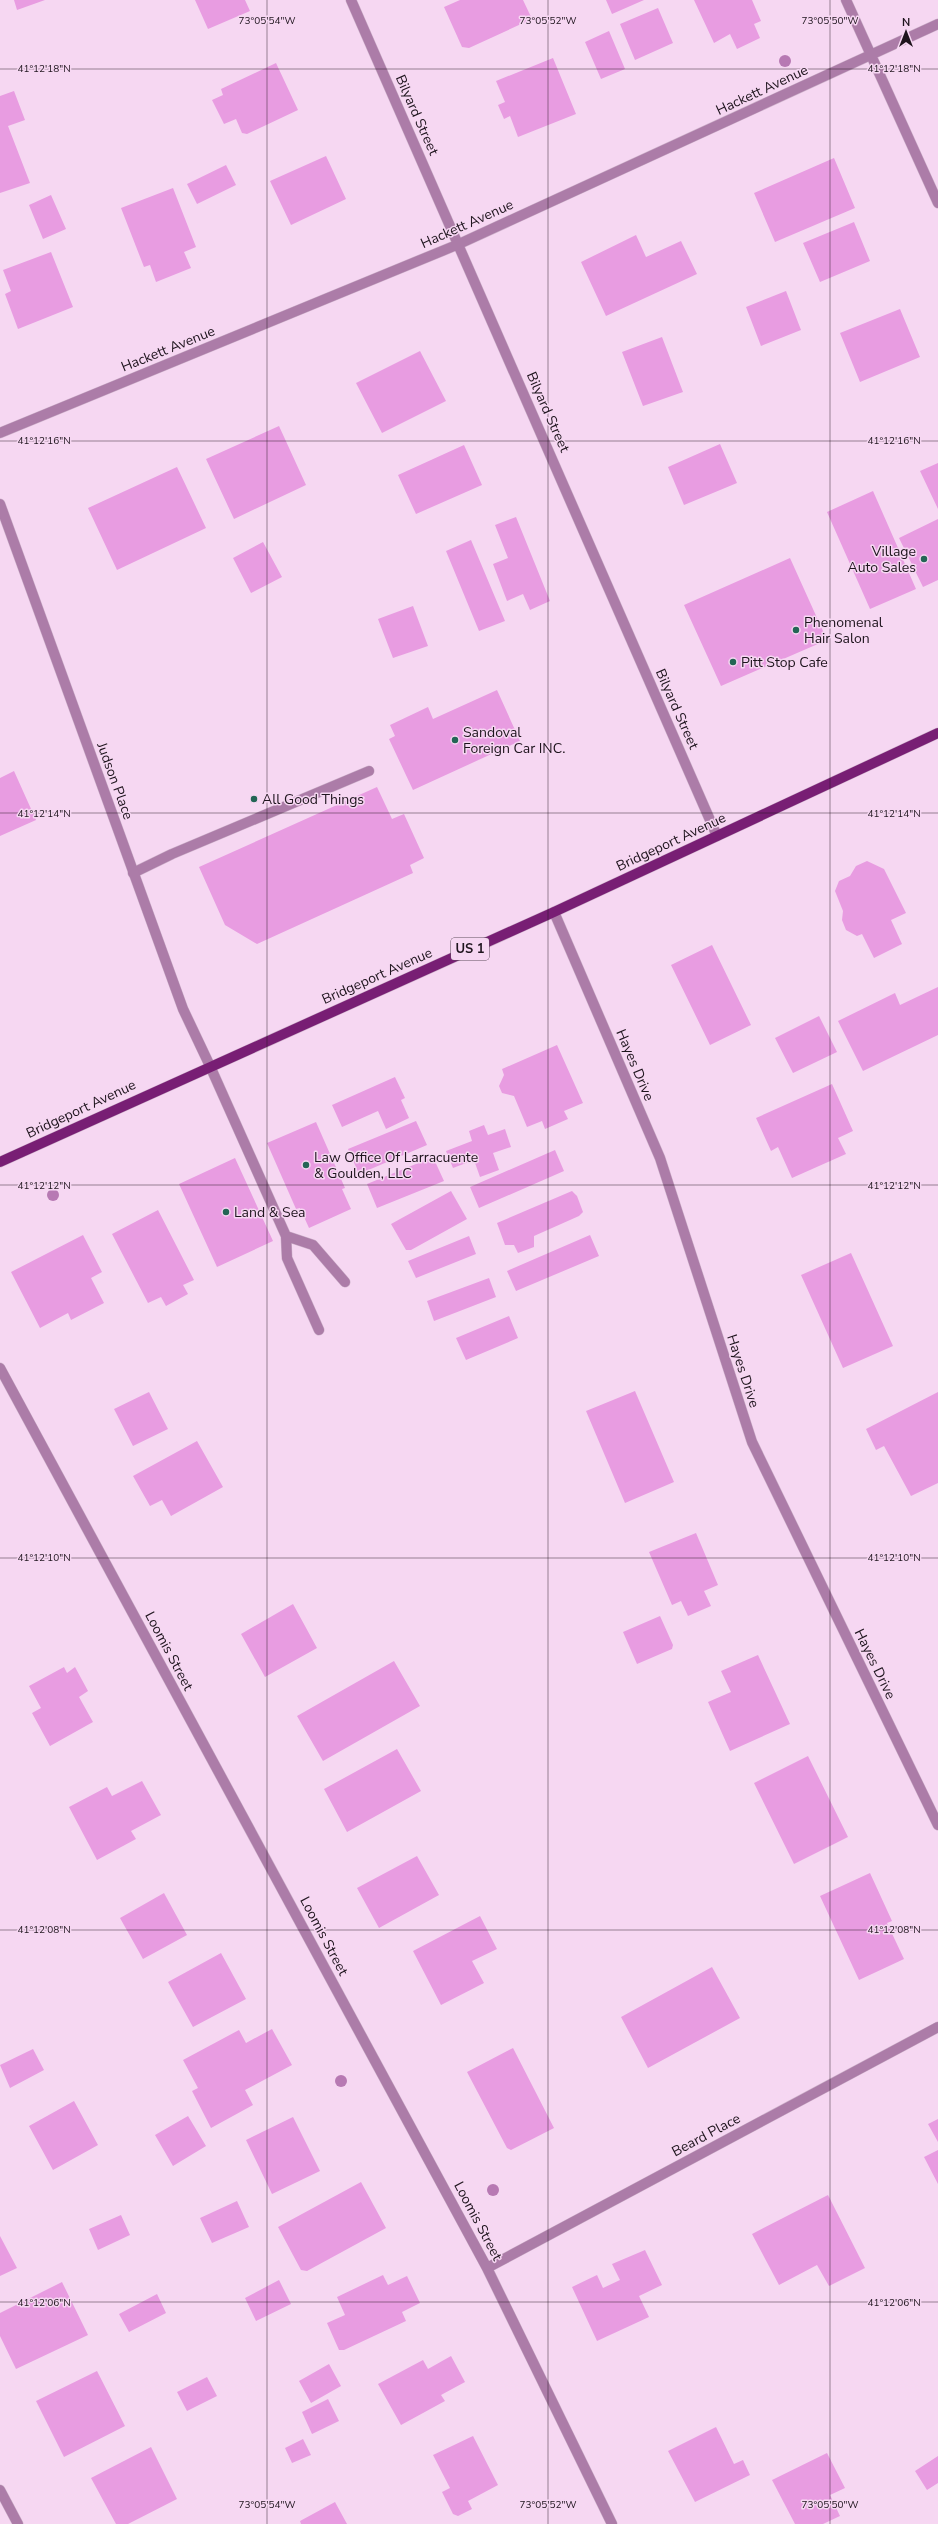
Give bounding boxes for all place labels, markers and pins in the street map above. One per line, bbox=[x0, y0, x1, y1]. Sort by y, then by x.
place label: Village Auto Sales bbox=[847, 542, 916, 577]
marker: Village Auto Sales bbox=[919, 554, 929, 564]
place label: Phenomenal Hair Salon bbox=[804, 613, 884, 648]
marker: Phenomenal Hair Salon bbox=[791, 625, 801, 635]
place label: Pitt Stop Cafe bbox=[741, 653, 828, 672]
marker: Pitt Stop Cafe bbox=[728, 657, 738, 667]
place label: Sandoval Foreign Car INC. bbox=[463, 723, 565, 758]
marker: Sandoval Foreign Car INC. bbox=[450, 735, 460, 745]
place label: All Good Things bbox=[262, 790, 364, 809]
marker: All Good Things bbox=[249, 794, 259, 804]
place label: Law Office Of Larracuente & Goulden, LLC bbox=[314, 1148, 478, 1183]
marker: Law Office Of Larracuente & Goulden, LLC bbox=[301, 1160, 311, 1170]
place label: Land & Sea bbox=[234, 1203, 306, 1222]
marker: Land & Sea bbox=[221, 1207, 231, 1217]

